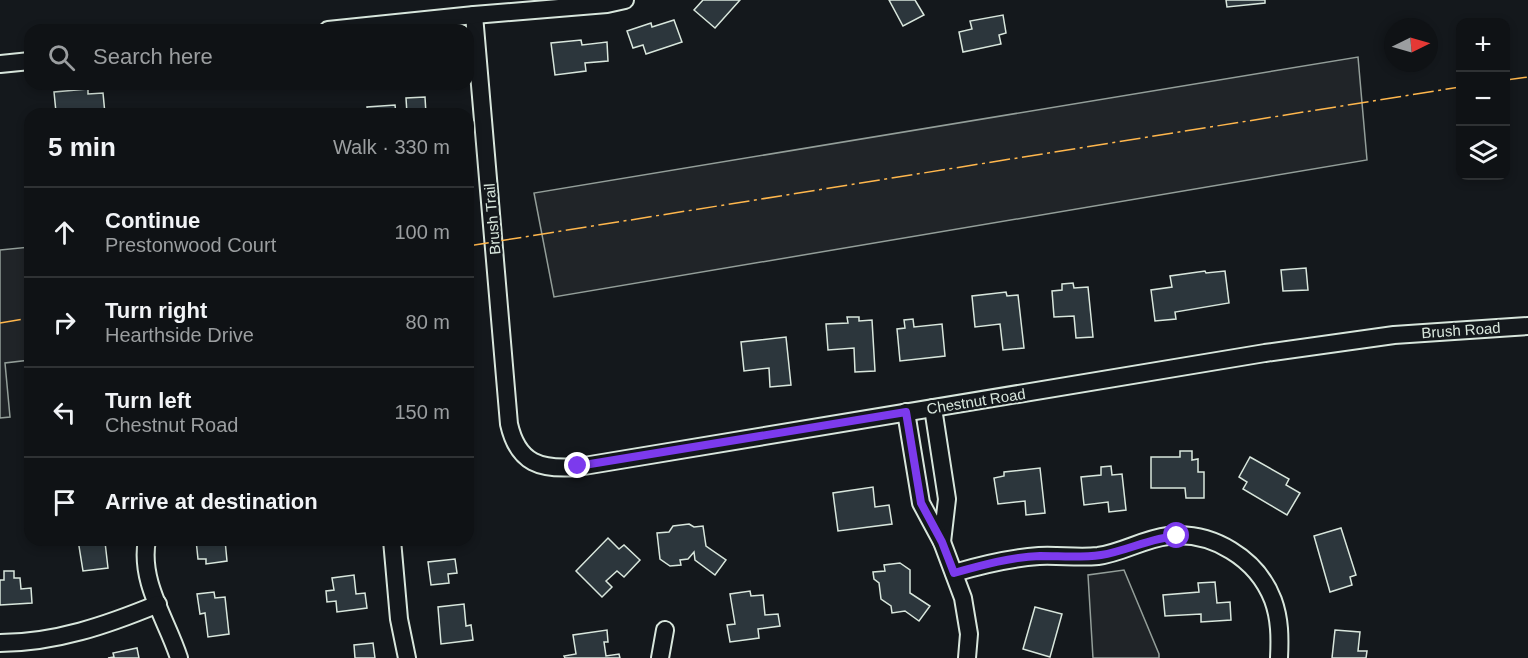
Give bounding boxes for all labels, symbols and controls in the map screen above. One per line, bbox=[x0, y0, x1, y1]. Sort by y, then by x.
north arrow bbox=[1384, 18, 1438, 72]
map controls bbox=[1456, 18, 1510, 180]
button: + bbox=[1456, 18, 1510, 72]
search box bbox=[24, 24, 474, 90]
icon: search bbox=[45, 41, 78, 74]
text: Search here bbox=[93, 44, 213, 69]
button: − bbox=[1456, 72, 1510, 126]
button: layers bbox=[1456, 126, 1510, 180]
text: 5 min bbox=[48, 132, 116, 162]
text: Walk · 330 m bbox=[333, 136, 450, 158]
street label: Brush Trail bbox=[480, 183, 504, 255]
text: Continue bbox=[105, 208, 200, 233]
icon: ahead bbox=[48, 216, 81, 249]
text: 100 m bbox=[394, 221, 450, 243]
text: Prestonwood Court bbox=[105, 234, 276, 256]
text: Turn right bbox=[105, 298, 207, 323]
icon: right bbox=[48, 306, 81, 339]
text: 80 m bbox=[406, 311, 450, 333]
street label: Brush Road bbox=[1421, 319, 1501, 341]
text: Hearthside Drive bbox=[105, 324, 254, 346]
street label: Chestnut Road bbox=[925, 385, 1027, 417]
text: Turn left bbox=[105, 388, 191, 413]
icon: left bbox=[48, 396, 81, 429]
text: 150 m bbox=[394, 401, 450, 423]
text: Chestnut Road bbox=[105, 414, 238, 436]
route end bbox=[564, 452, 590, 478]
icon: arrive bbox=[48, 486, 81, 519]
text: Arrive at destination bbox=[105, 489, 318, 514]
route start bbox=[1163, 522, 1189, 548]

